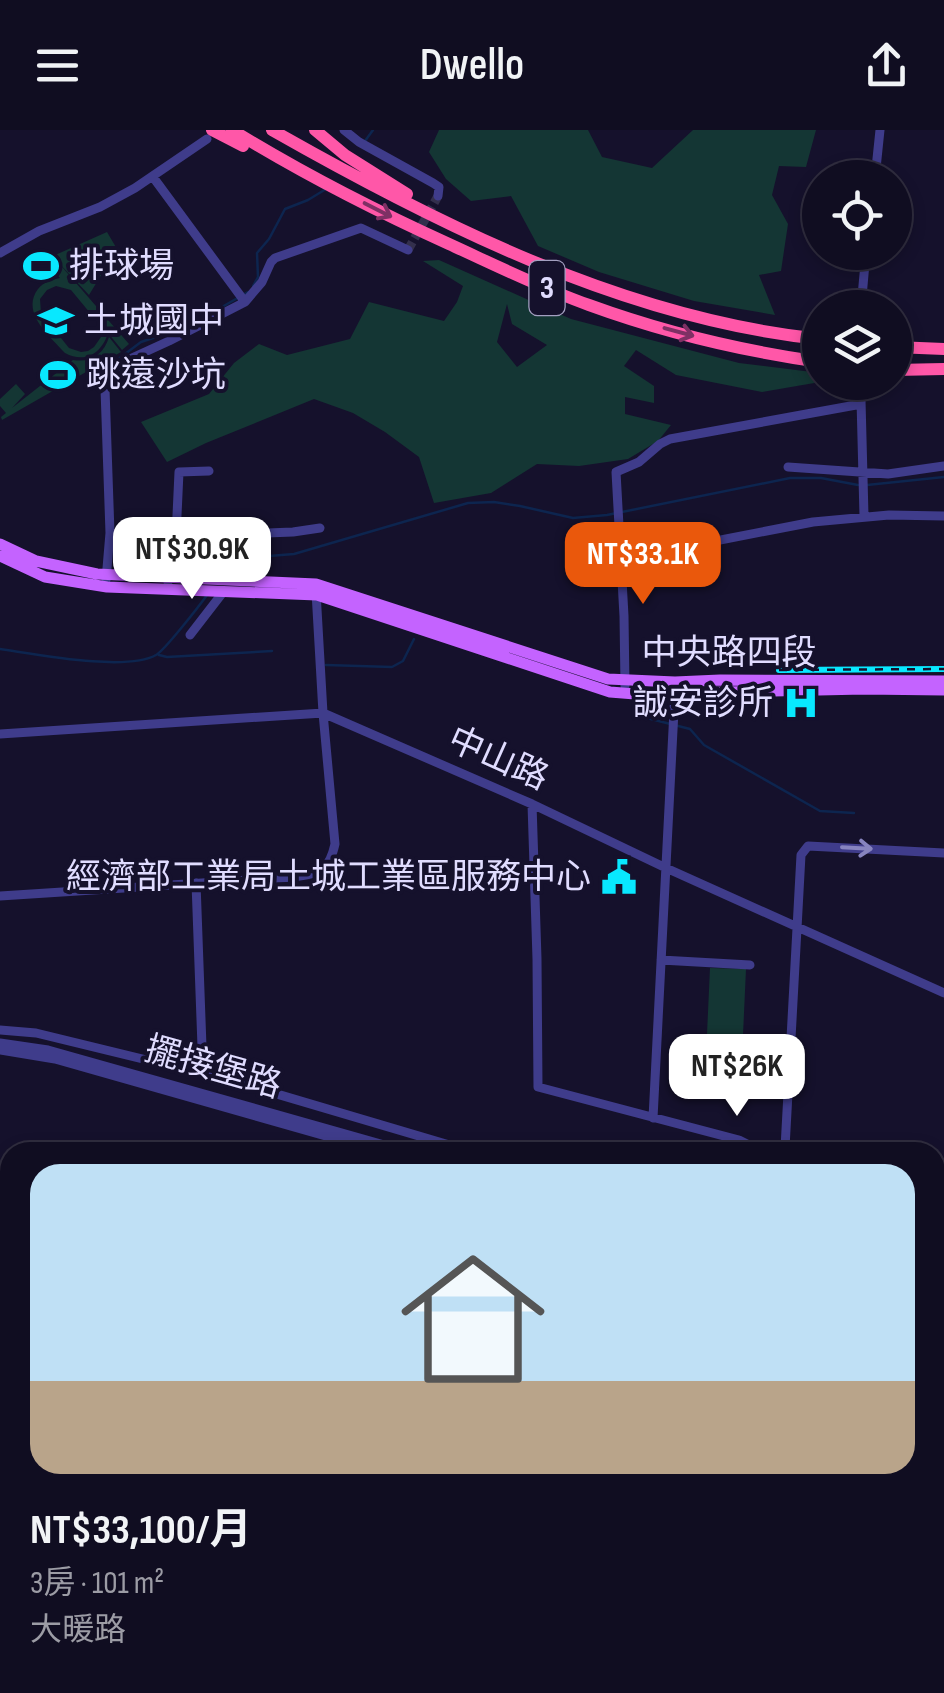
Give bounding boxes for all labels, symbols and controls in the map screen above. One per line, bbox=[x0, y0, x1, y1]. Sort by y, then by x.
icon: menu bbox=[30, 38, 85, 93]
text: Dwello bbox=[420, 38, 524, 93]
icon: share bbox=[859, 38, 914, 93]
map controls bbox=[802, 160, 912, 400]
button: locate bbox=[802, 160, 912, 270]
one-way arrow bbox=[363, 201, 393, 220]
place label: 排球場 bbox=[69, 245, 174, 288]
sports icon: 排球場 bbox=[22, 247, 60, 285]
road number: 3 bbox=[530, 261, 564, 315]
button: layers bbox=[802, 290, 912, 400]
place label: 土城國中 bbox=[84, 300, 224, 343]
school or university icon: 土城國中 bbox=[37, 302, 75, 340]
one-way arrow bbox=[662, 324, 694, 342]
place label: 跳遠沙坑 bbox=[86, 354, 226, 397]
sports icon: 跳遠沙坑 bbox=[39, 356, 77, 394]
pin: NT$30.9K bbox=[89, 517, 295, 602]
pin: NT$33.1K bbox=[540, 522, 746, 607]
text: NT$30.9K bbox=[135, 530, 249, 569]
text: NT$33.1K bbox=[587, 535, 699, 574]
street label: 中央路四段 bbox=[641, 632, 817, 675]
place label: 誠安診所 bbox=[633, 682, 773, 725]
hospital icon: 誠安診所 bbox=[782, 684, 820, 722]
street label: 中山路 bbox=[441, 718, 555, 800]
one-way arrow bbox=[841, 839, 873, 858]
place label: 經濟部工業局土城工業區服務中心 bbox=[66, 856, 591, 899]
public building icon: 經濟部工業局土城工業區服務中心 bbox=[600, 858, 638, 896]
street label: 擺接堡路 bbox=[140, 1028, 286, 1108]
pin: NT$26K bbox=[656, 1034, 818, 1119]
text: NT$26K bbox=[691, 1047, 783, 1086]
icon: home bbox=[383, 1229, 563, 1409]
text: NT$33,100/月 bbox=[30, 1505, 252, 1556]
text: 3房 · 101 m² bbox=[30, 1564, 164, 1603]
text: 大暖路 bbox=[30, 1611, 126, 1650]

